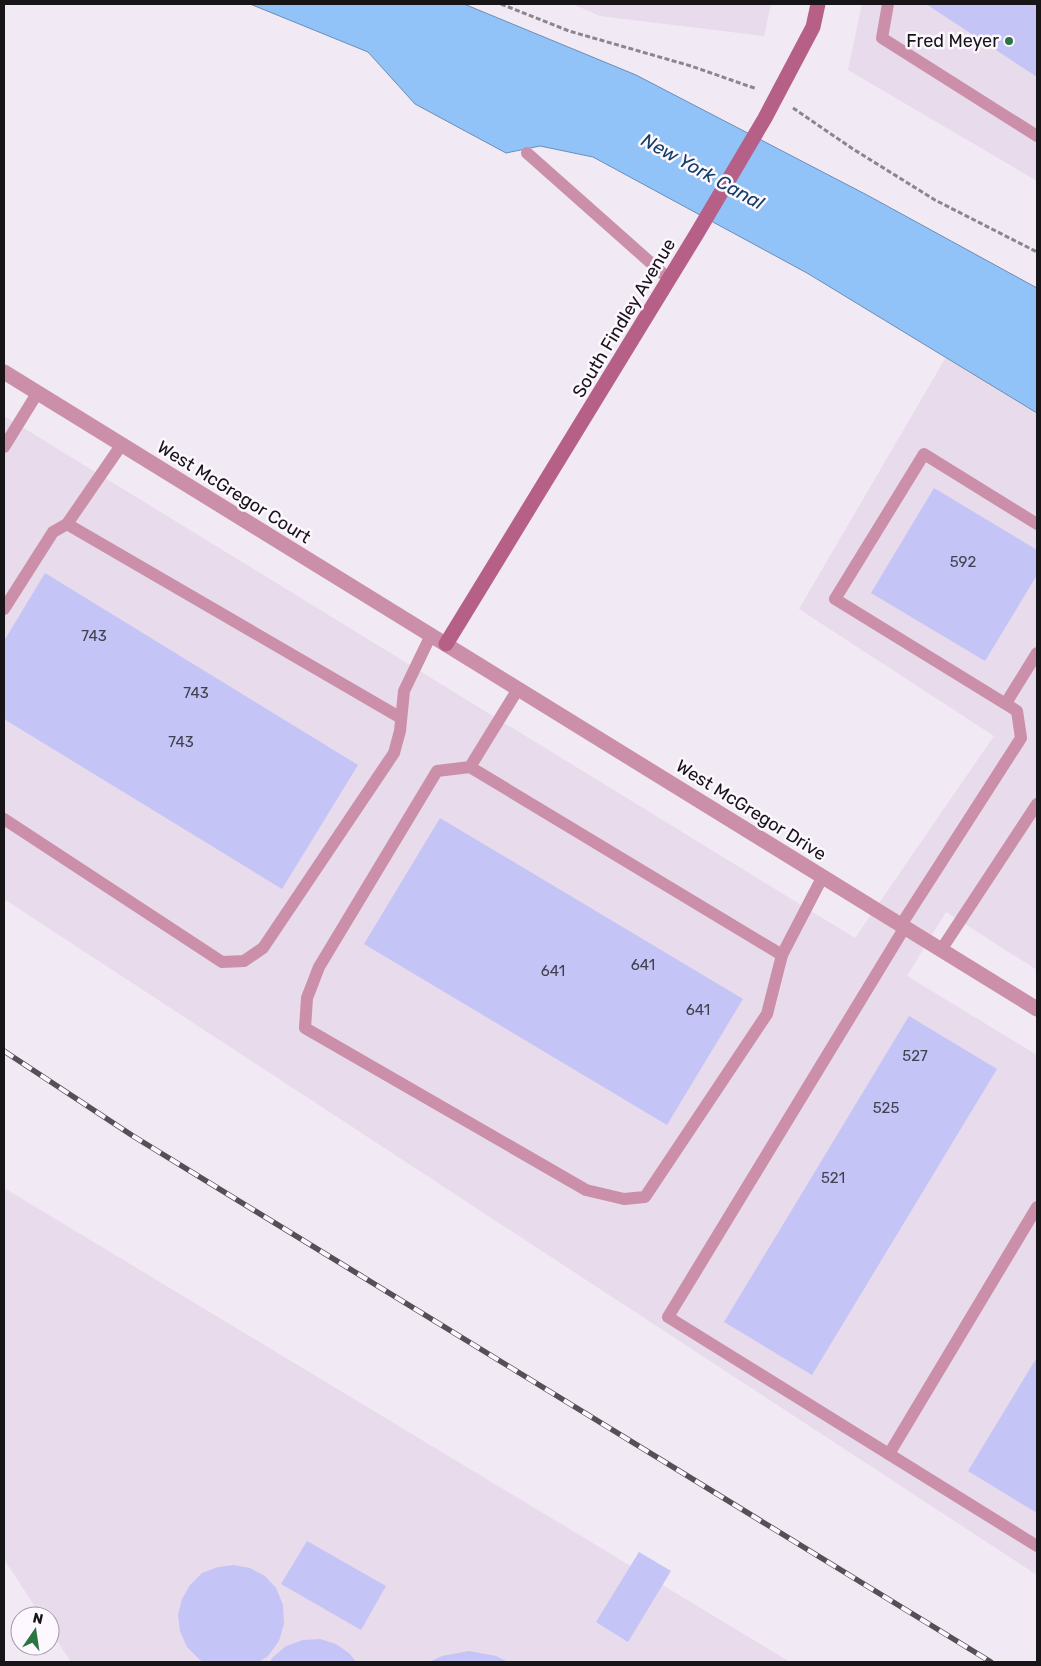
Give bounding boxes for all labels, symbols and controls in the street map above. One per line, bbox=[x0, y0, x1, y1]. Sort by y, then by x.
place label: Fred Meyer bbox=[906, 30, 999, 52]
marker: Fred Meyer bbox=[1003, 35, 1015, 47]
water label: New York Canal bbox=[637, 128, 768, 215]
street label: South Findley Avenue bbox=[568, 234, 680, 402]
street label: West McGregor Court bbox=[153, 436, 315, 548]
house number: 592 bbox=[950, 553, 976, 571]
house number: 743 bbox=[81, 627, 107, 645]
house number: 743 bbox=[183, 684, 209, 702]
house number: 743 bbox=[168, 733, 194, 751]
street label: West McGregor Drive bbox=[672, 755, 830, 865]
house number: 641 bbox=[631, 956, 655, 974]
house number: 641 bbox=[541, 962, 565, 980]
house number: 641 bbox=[686, 1001, 710, 1019]
house number: 527 bbox=[902, 1047, 928, 1065]
house number: 525 bbox=[873, 1099, 899, 1117]
house number: 521 bbox=[821, 1169, 845, 1187]
north arrow bbox=[10, 1606, 60, 1656]
text: N bbox=[31, 1609, 45, 1628]

